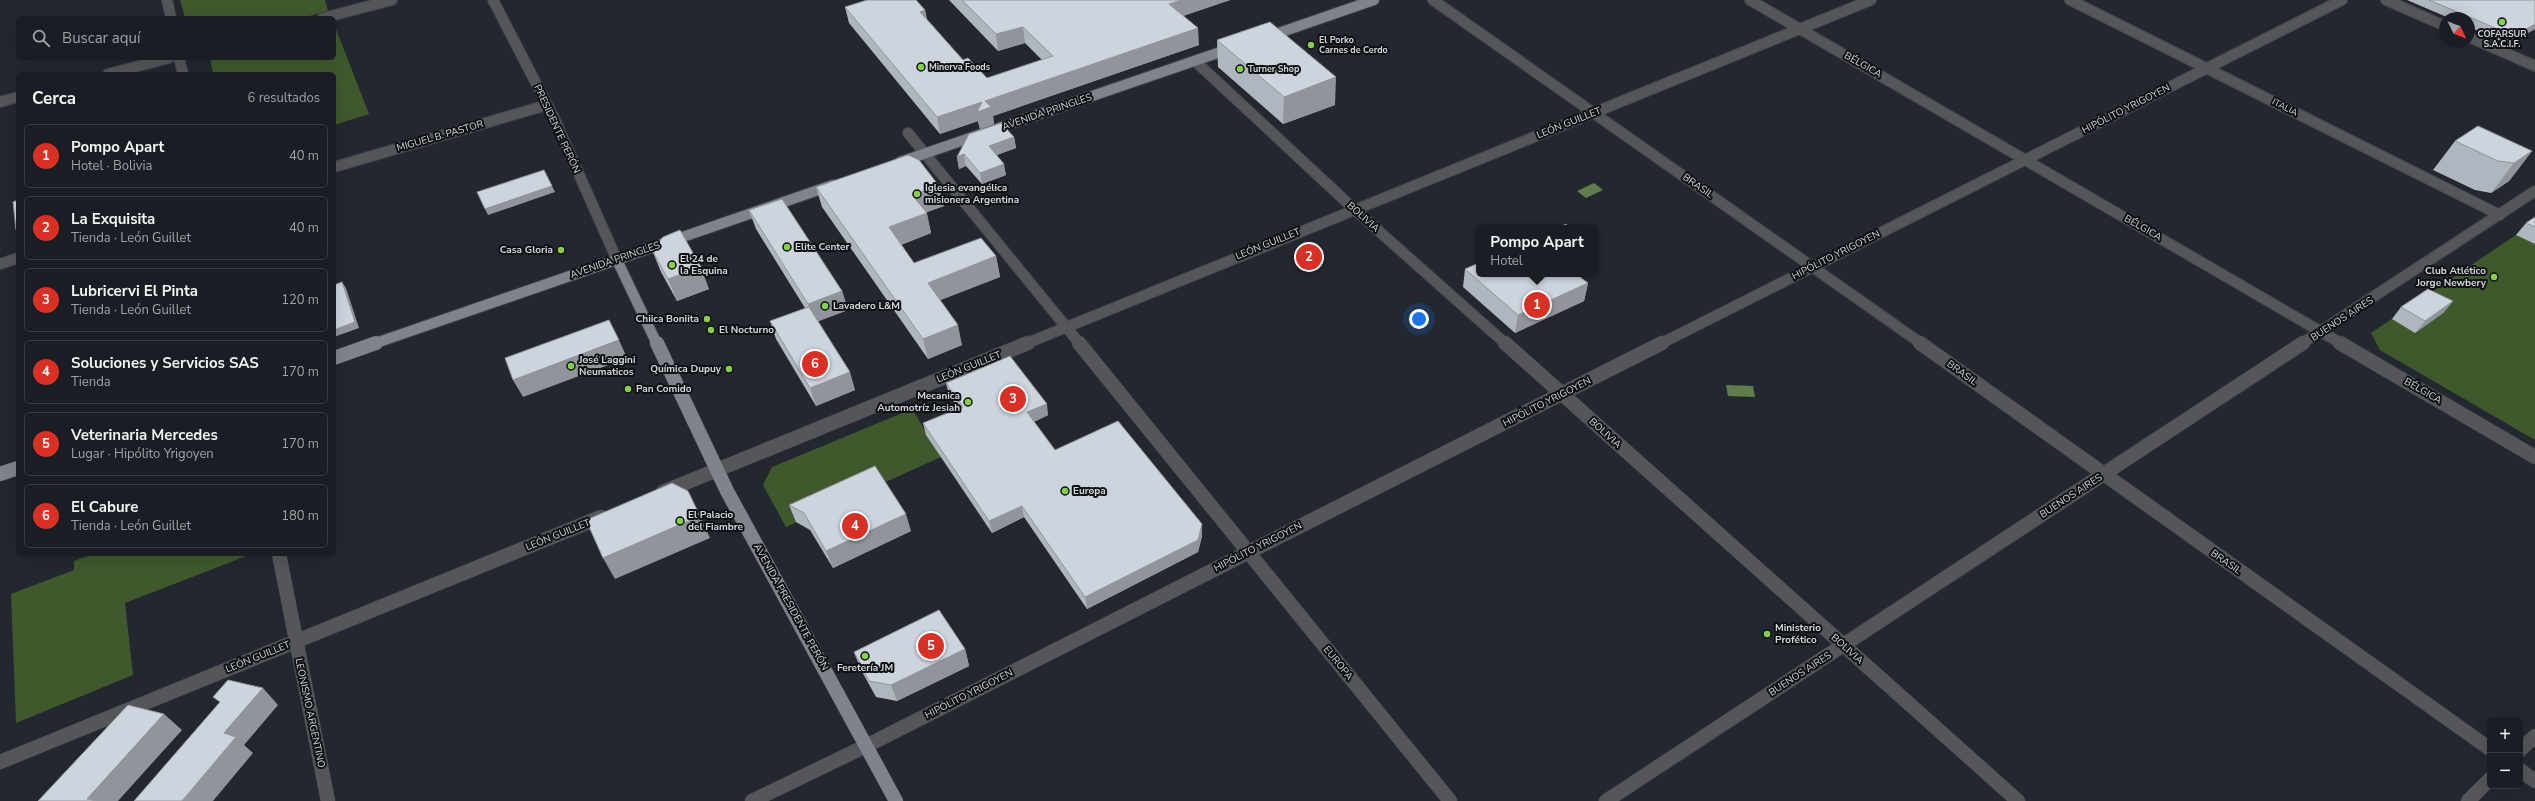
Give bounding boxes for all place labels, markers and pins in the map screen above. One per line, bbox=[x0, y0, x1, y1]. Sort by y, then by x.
marker: COFARSUR S.A.C.I.F. bbox=[2497, 17, 2507, 27]
place label: COFARSUR S.A.C.I.F. bbox=[2478, 28, 2527, 50]
place label: El Porko Carnes de Cerdo bbox=[1319, 34, 1388, 56]
marker: El Porko Carnes de Cerdo bbox=[1306, 40, 1316, 50]
place label: Minerva Foods bbox=[929, 61, 991, 73]
marker: Minerva Foods bbox=[916, 62, 926, 72]
place label: Turner Shop bbox=[1248, 63, 1300, 75]
marker: Turner Shop bbox=[1235, 64, 1245, 74]
place label: Iglesia evangélica misionera Argentina bbox=[925, 181, 1019, 207]
marker: Iglesia evangélica misionera Argentina bbox=[912, 189, 922, 199]
place label: Elite Center bbox=[795, 240, 850, 254]
marker: Elite Center bbox=[782, 242, 792, 252]
pin: 2 bbox=[1296, 242, 1322, 272]
place label: Casa Gloria bbox=[500, 243, 553, 257]
marker: Casa Gloria bbox=[556, 245, 566, 255]
place label: El 24 de la Esquina bbox=[680, 252, 728, 278]
marker: El 24 de la Esquina bbox=[667, 260, 677, 270]
place label: Club Atlético Jorge Newbery bbox=[2415, 264, 2487, 290]
marker: Club Atlético Jorge Newbery bbox=[2489, 272, 2499, 282]
pin: 1 bbox=[1524, 290, 1550, 320]
place label: Lavadero L&M bbox=[833, 299, 900, 313]
marker: Lavadero L&M bbox=[820, 301, 830, 311]
place label: Chiica Boniita bbox=[636, 312, 699, 326]
marker: Chiica Boniita bbox=[702, 314, 712, 324]
place label: El Nocturno bbox=[719, 323, 774, 337]
marker: El Nocturno bbox=[706, 325, 716, 335]
pin: 6 bbox=[802, 349, 828, 379]
place label: José Laggini Neumaticos bbox=[578, 353, 635, 379]
marker: José Laggini Neumaticos bbox=[566, 361, 576, 371]
place label: Química Dupuy bbox=[650, 362, 722, 376]
marker: Química Dupuy bbox=[724, 364, 734, 374]
place label: Pan Comido bbox=[636, 382, 692, 396]
marker: Pan Comido bbox=[623, 384, 633, 394]
pin: 3 bbox=[1000, 384, 1026, 414]
place label: Mecanica Automotríz Jesiah bbox=[877, 389, 960, 415]
marker: Mecanica Automotríz Jesiah bbox=[963, 397, 973, 407]
place label: Europa bbox=[1073, 484, 1106, 498]
marker: Europa bbox=[1060, 486, 1070, 496]
place label: El Palacio del Fiambre bbox=[688, 508, 744, 534]
pin: 4 bbox=[842, 511, 868, 541]
marker: El Palacio del Fiambre bbox=[675, 516, 685, 526]
place label: Ministerio Profético bbox=[1775, 621, 1821, 647]
marker: Ministerio Profético bbox=[1762, 629, 1772, 639]
pin: 5 bbox=[918, 631, 944, 661]
marker: Feretería JM bbox=[860, 651, 870, 661]
place label: Feretería JM bbox=[837, 661, 893, 675]

